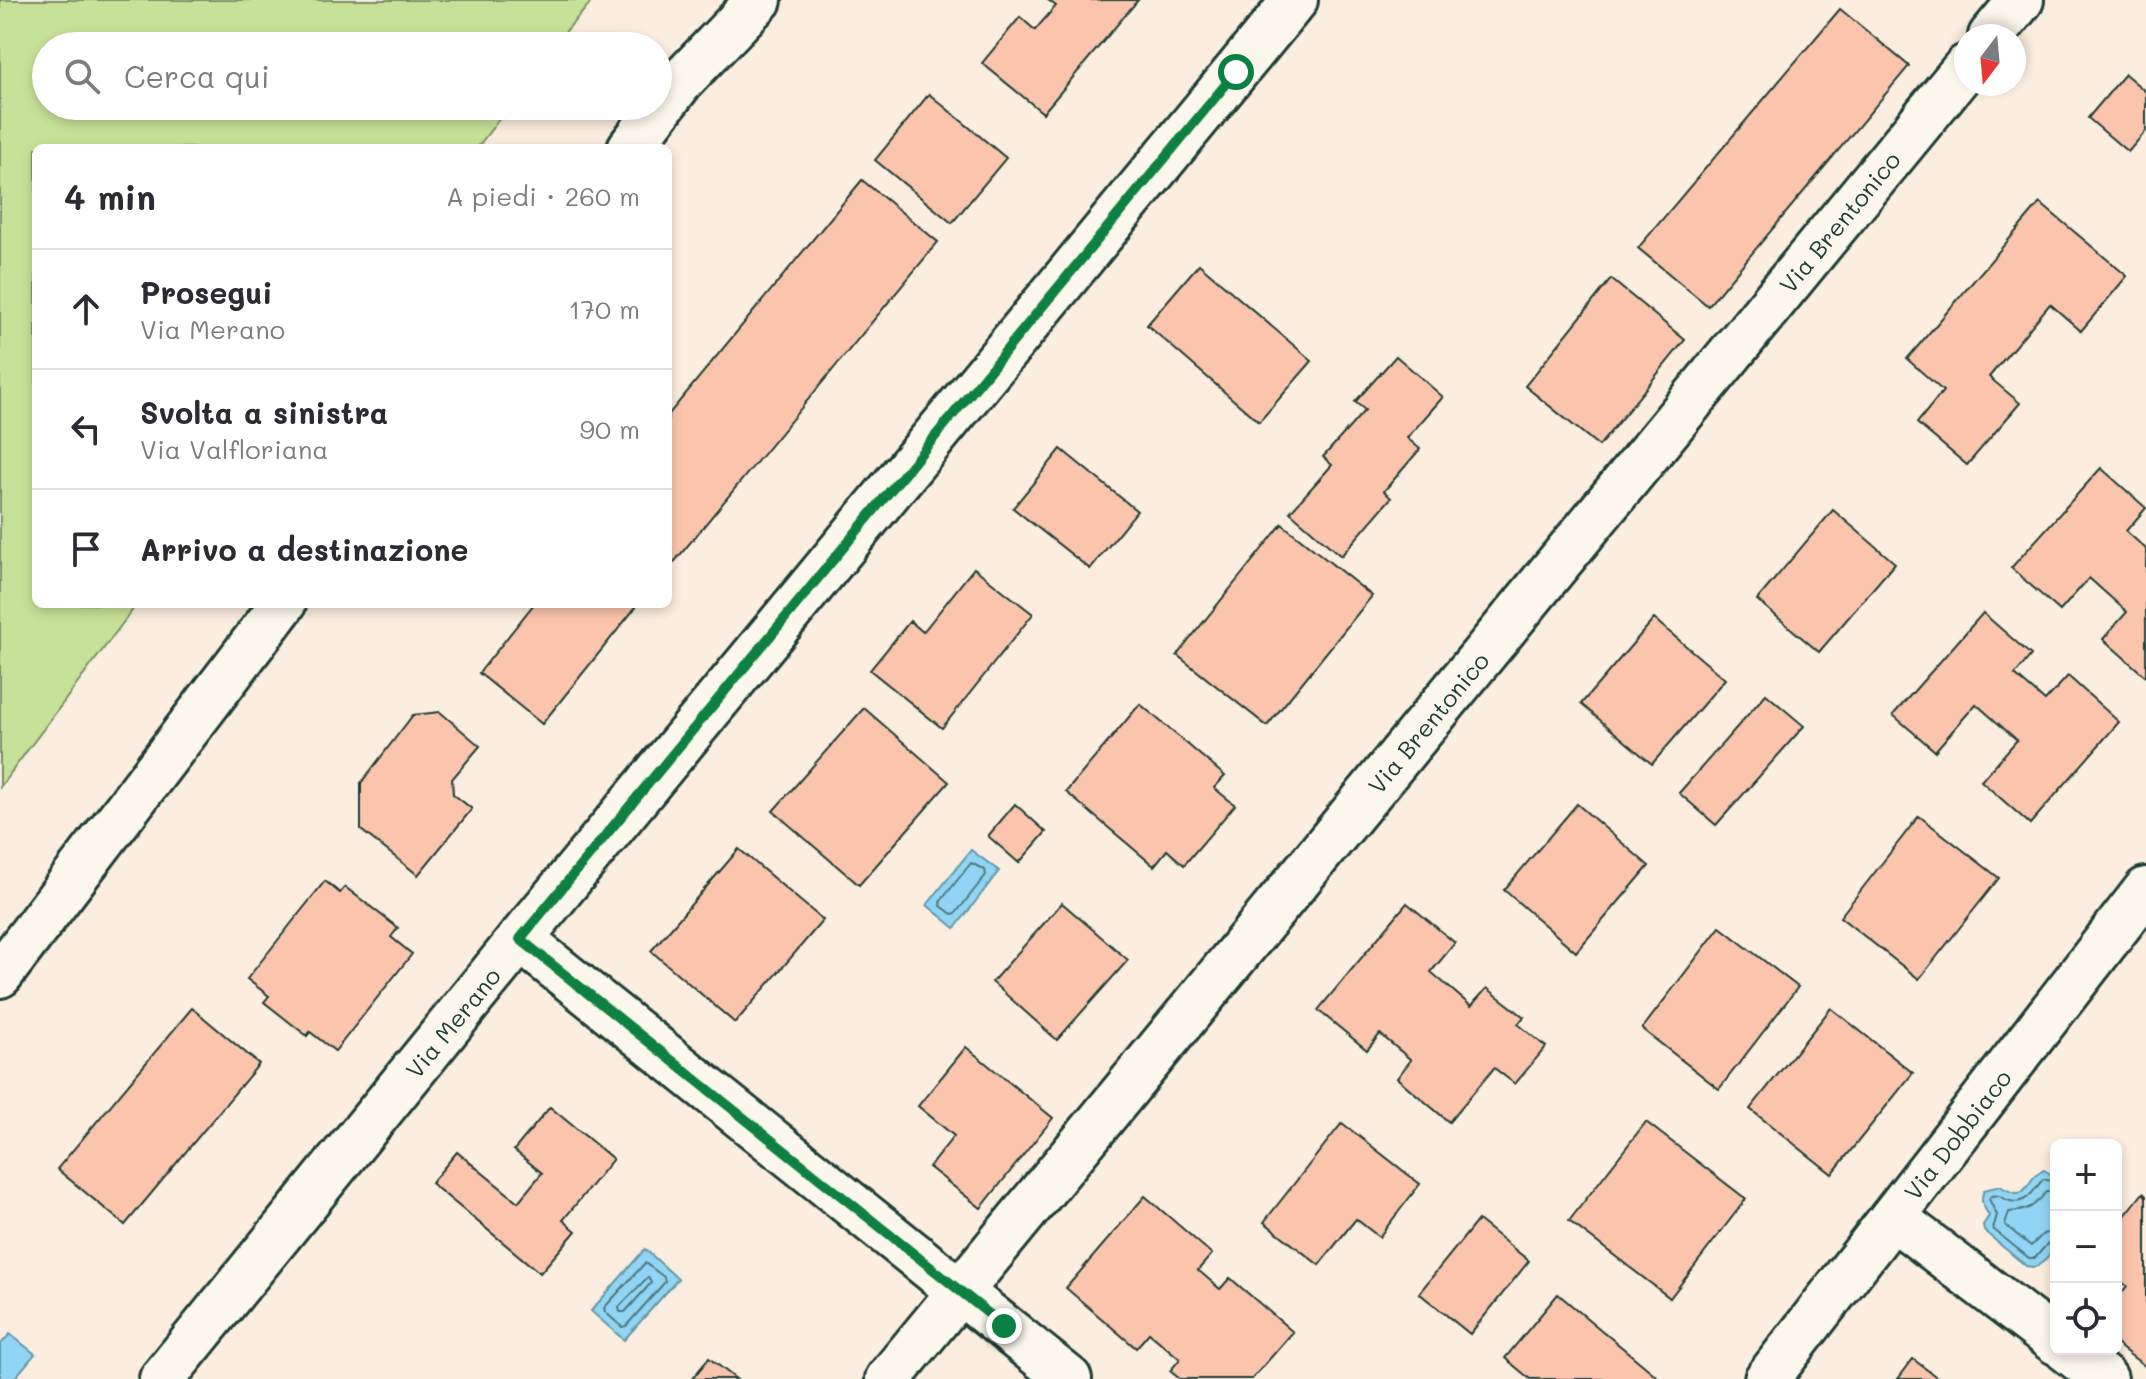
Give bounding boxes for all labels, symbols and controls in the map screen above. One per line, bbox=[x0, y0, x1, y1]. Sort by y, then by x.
north arrow bbox=[1954, 24, 2026, 96]
search box bbox=[32, 32, 672, 120]
icon: search bbox=[60, 54, 104, 98]
route start bbox=[1218, 54, 1254, 90]
text: Cerca qui bbox=[124, 56, 270, 96]
street label: Via Brentonico bbox=[1772, 144, 1906, 299]
text: 4 min bbox=[64, 174, 156, 219]
text: A piedi · 260 m bbox=[446, 179, 640, 213]
text: Prosegui bbox=[140, 272, 273, 312]
icon: ahead bbox=[64, 287, 108, 331]
text: 170 m bbox=[569, 292, 640, 326]
text: Via Merano bbox=[140, 312, 285, 346]
text: Svolta a sinistra bbox=[140, 392, 388, 432]
icon: left bbox=[64, 407, 108, 451]
text: 90 m bbox=[580, 412, 640, 446]
text: Via Valfloriana bbox=[140, 432, 329, 466]
icon: arrive bbox=[64, 527, 108, 571]
text: Arrivo a destinazione bbox=[140, 529, 468, 569]
street label: Via Brentonico bbox=[1360, 645, 1495, 799]
street label: Via Merano bbox=[398, 960, 507, 1084]
street label: Via Dobbiaco bbox=[1896, 1062, 2017, 1206]
map controls bbox=[2050, 1139, 2122, 1355]
button: + bbox=[2050, 1139, 2122, 1211]
button: − bbox=[2050, 1211, 2122, 1283]
button: locate bbox=[2050, 1283, 2122, 1355]
route end bbox=[986, 1308, 1022, 1344]

